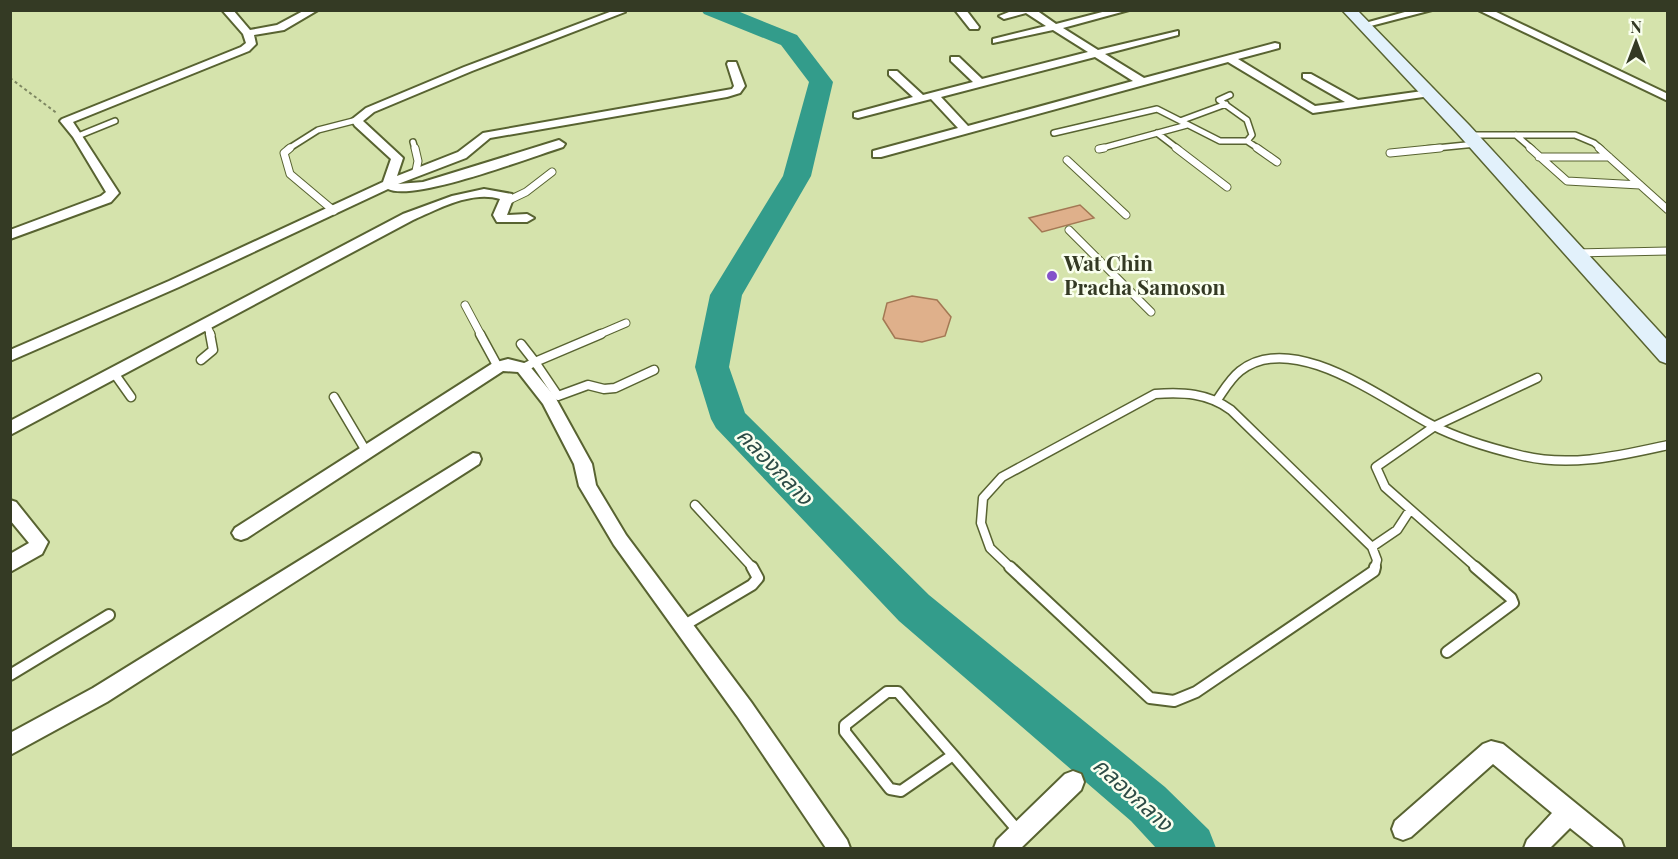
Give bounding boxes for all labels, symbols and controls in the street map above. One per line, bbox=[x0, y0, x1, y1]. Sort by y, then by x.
north arrow bbox=[1606, 12, 1666, 72]
text: N bbox=[1630, 16, 1642, 37]
place label: Wat Chin Pracha Samoson bbox=[1063, 248, 1226, 300]
marker: Wat Chin Pracha Samoson bbox=[1045, 269, 1059, 283]
water label: คลองกลาง bbox=[731, 420, 821, 511]
water label: คลองกลาง bbox=[1088, 750, 1181, 838]

